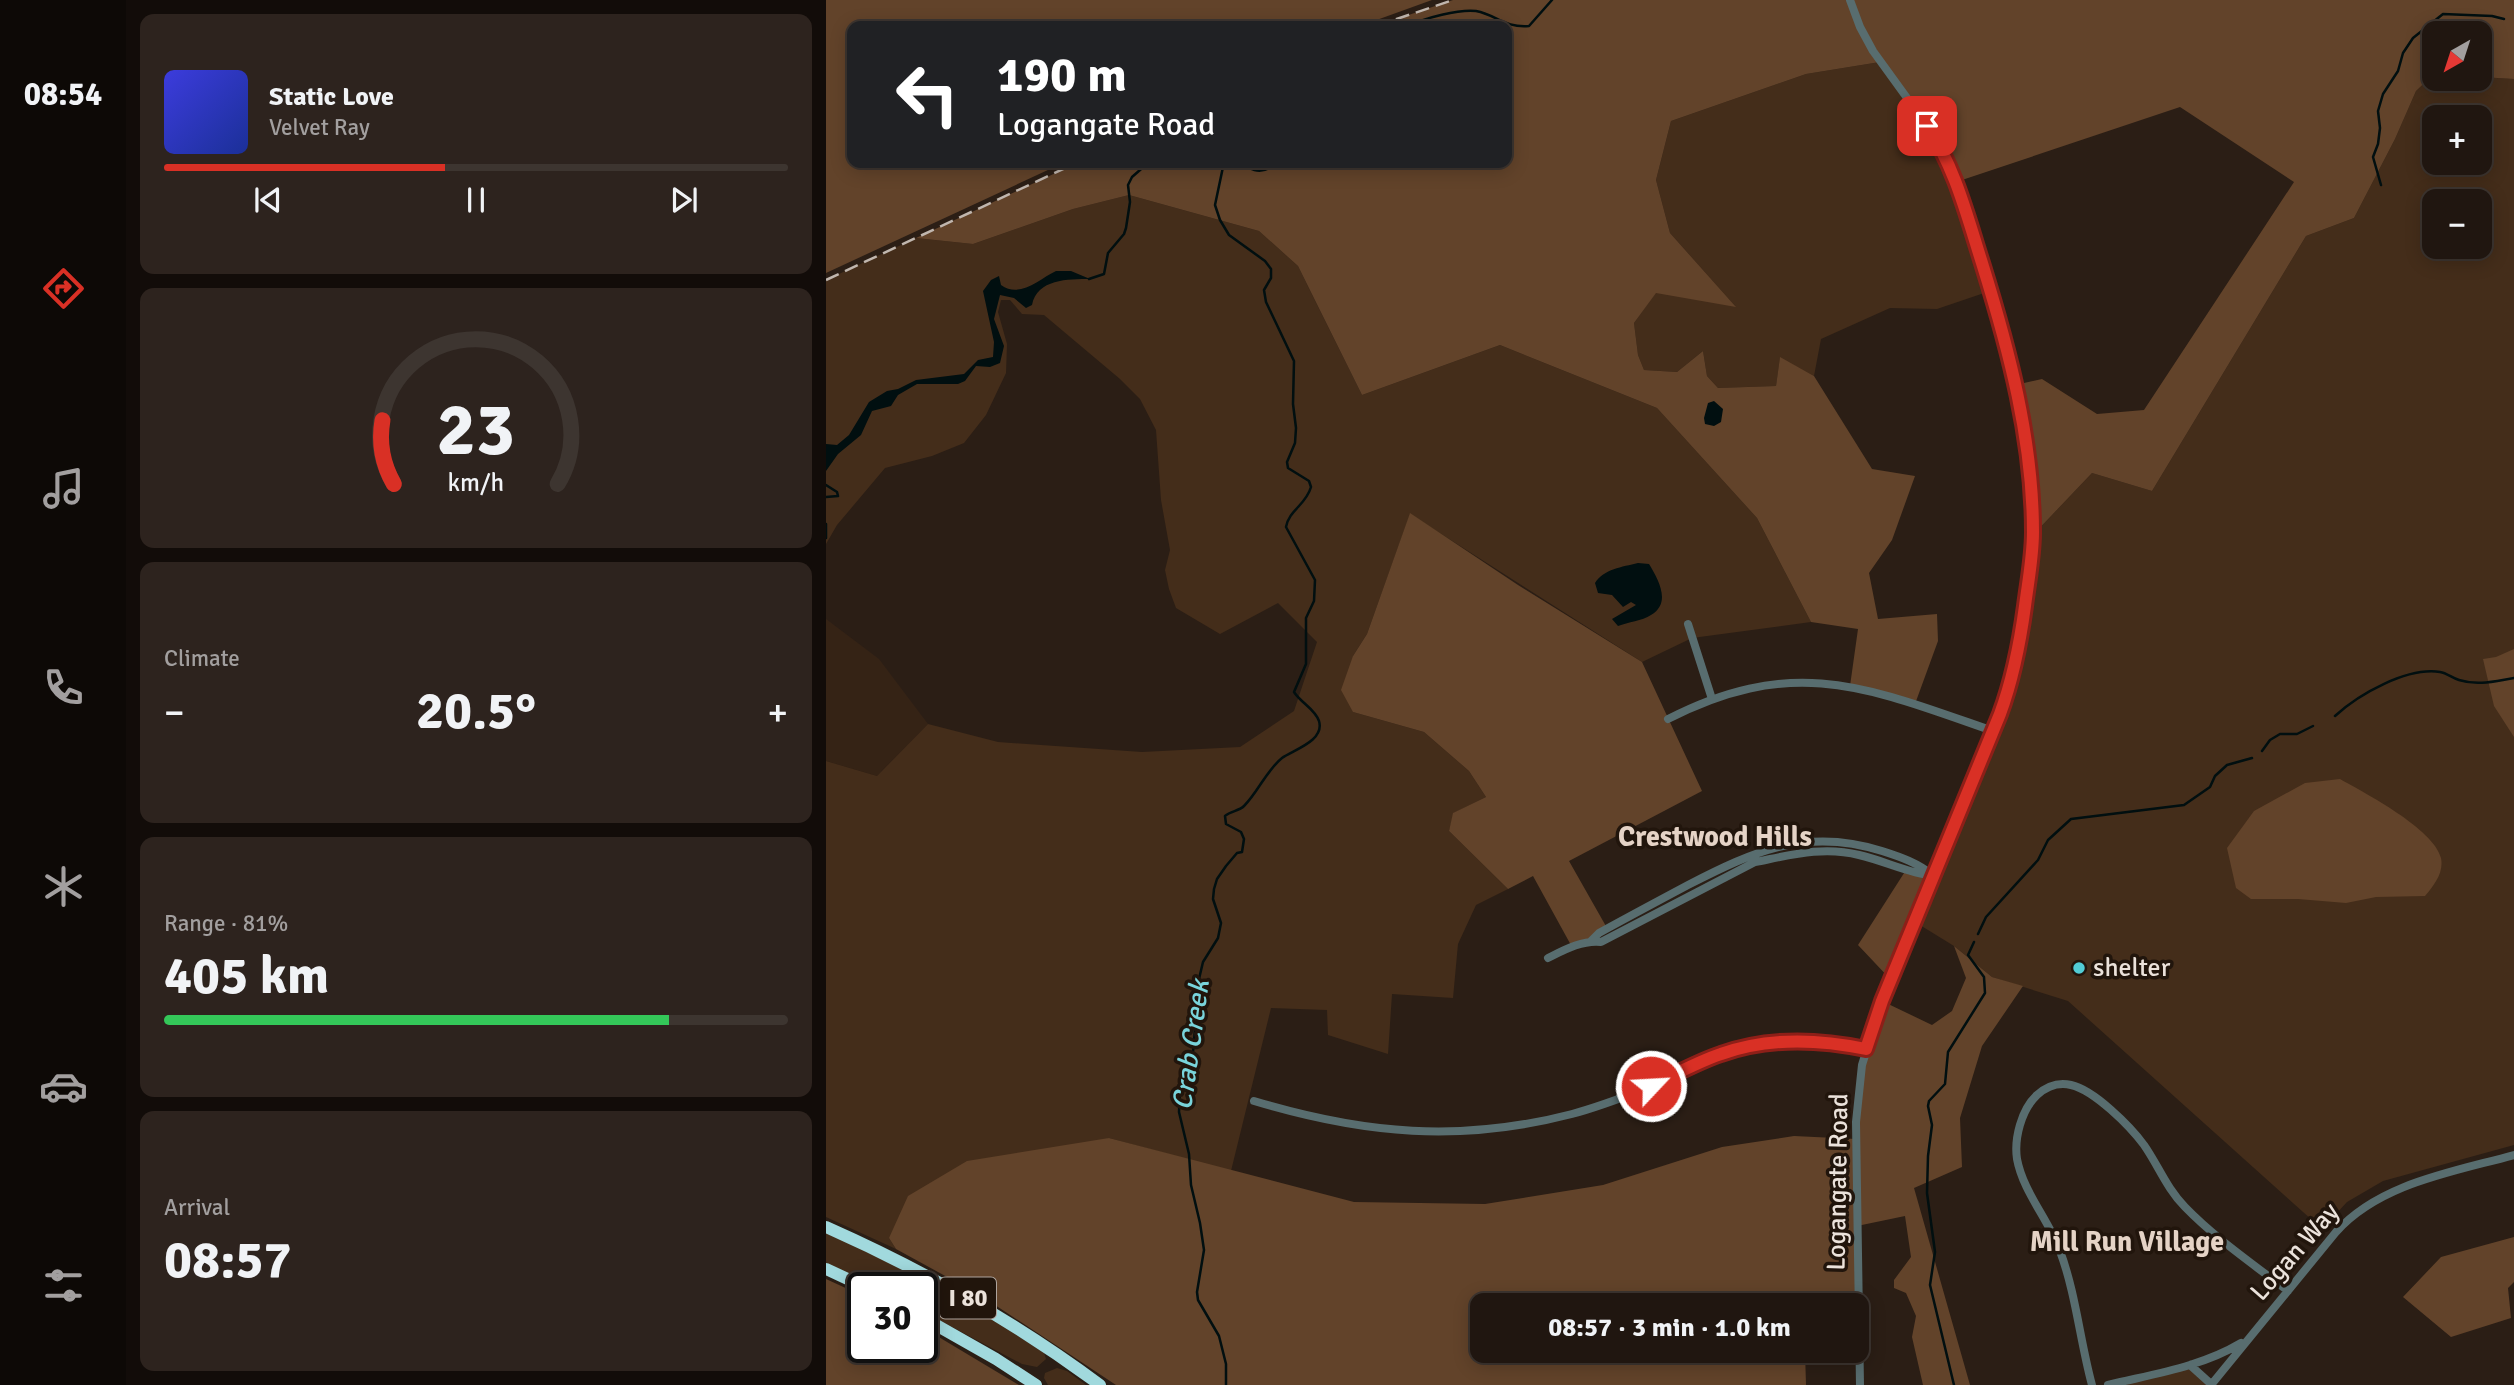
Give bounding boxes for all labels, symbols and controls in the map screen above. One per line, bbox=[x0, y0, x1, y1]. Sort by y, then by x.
north arrow bbox=[2422, 21, 2492, 91]
map controls bbox=[2422, 21, 2492, 259]
text: 190 m bbox=[997, 45, 1127, 105]
icon: left bbox=[882, 49, 973, 140]
text: 08:54 bbox=[24, 75, 102, 114]
text: Static Love bbox=[269, 81, 394, 113]
pin bbox=[1897, 96, 1957, 156]
text: Logangate Road bbox=[997, 105, 1215, 144]
button: + bbox=[2422, 105, 2492, 175]
icon: arrive bbox=[1908, 107, 1946, 145]
text: Velvet Ray bbox=[269, 113, 370, 142]
icon: previous bbox=[249, 181, 287, 219]
icon: pause bbox=[457, 181, 495, 219]
icon: next bbox=[665, 181, 703, 219]
button: − bbox=[2422, 189, 2492, 259]
icon: directions bbox=[39, 264, 88, 313]
text: 23 bbox=[437, 387, 515, 476]
icon: music bbox=[39, 464, 88, 513]
text: km/h bbox=[448, 467, 504, 498]
text: Climate bbox=[164, 644, 240, 673]
icon: phone bbox=[39, 663, 88, 712]
text: 20.5° bbox=[416, 679, 536, 743]
text: − bbox=[164, 689, 185, 736]
text: + bbox=[767, 689, 788, 736]
district label: Crestwood Hills bbox=[1618, 820, 1812, 854]
icon: climate bbox=[39, 862, 88, 911]
text: Range · 81% bbox=[164, 909, 288, 938]
text: 405 km bbox=[164, 944, 329, 1008]
place label: shelter bbox=[2093, 952, 2171, 984]
marker: shelter bbox=[2071, 960, 2087, 976]
water label: Crab Creek bbox=[1165, 975, 1217, 1112]
position arrow bbox=[1614, 1049, 1688, 1123]
icon: car bbox=[39, 1062, 88, 1111]
street label: Logangate Road bbox=[1820, 1093, 1856, 1271]
text: Arrival bbox=[164, 1193, 230, 1222]
street label: Logan Way bbox=[2244, 1196, 2346, 1308]
district label: Mill Run Village bbox=[2030, 1225, 2224, 1259]
text: 08:57 bbox=[164, 1228, 292, 1292]
icon: filters bbox=[39, 1261, 88, 1310]
speed limit sign: 30 bbox=[847, 1272, 938, 1363]
road number: I 80 bbox=[940, 1278, 996, 1318]
text: 08:57 · 3 min · 1.0 km bbox=[1548, 1312, 1791, 1344]

